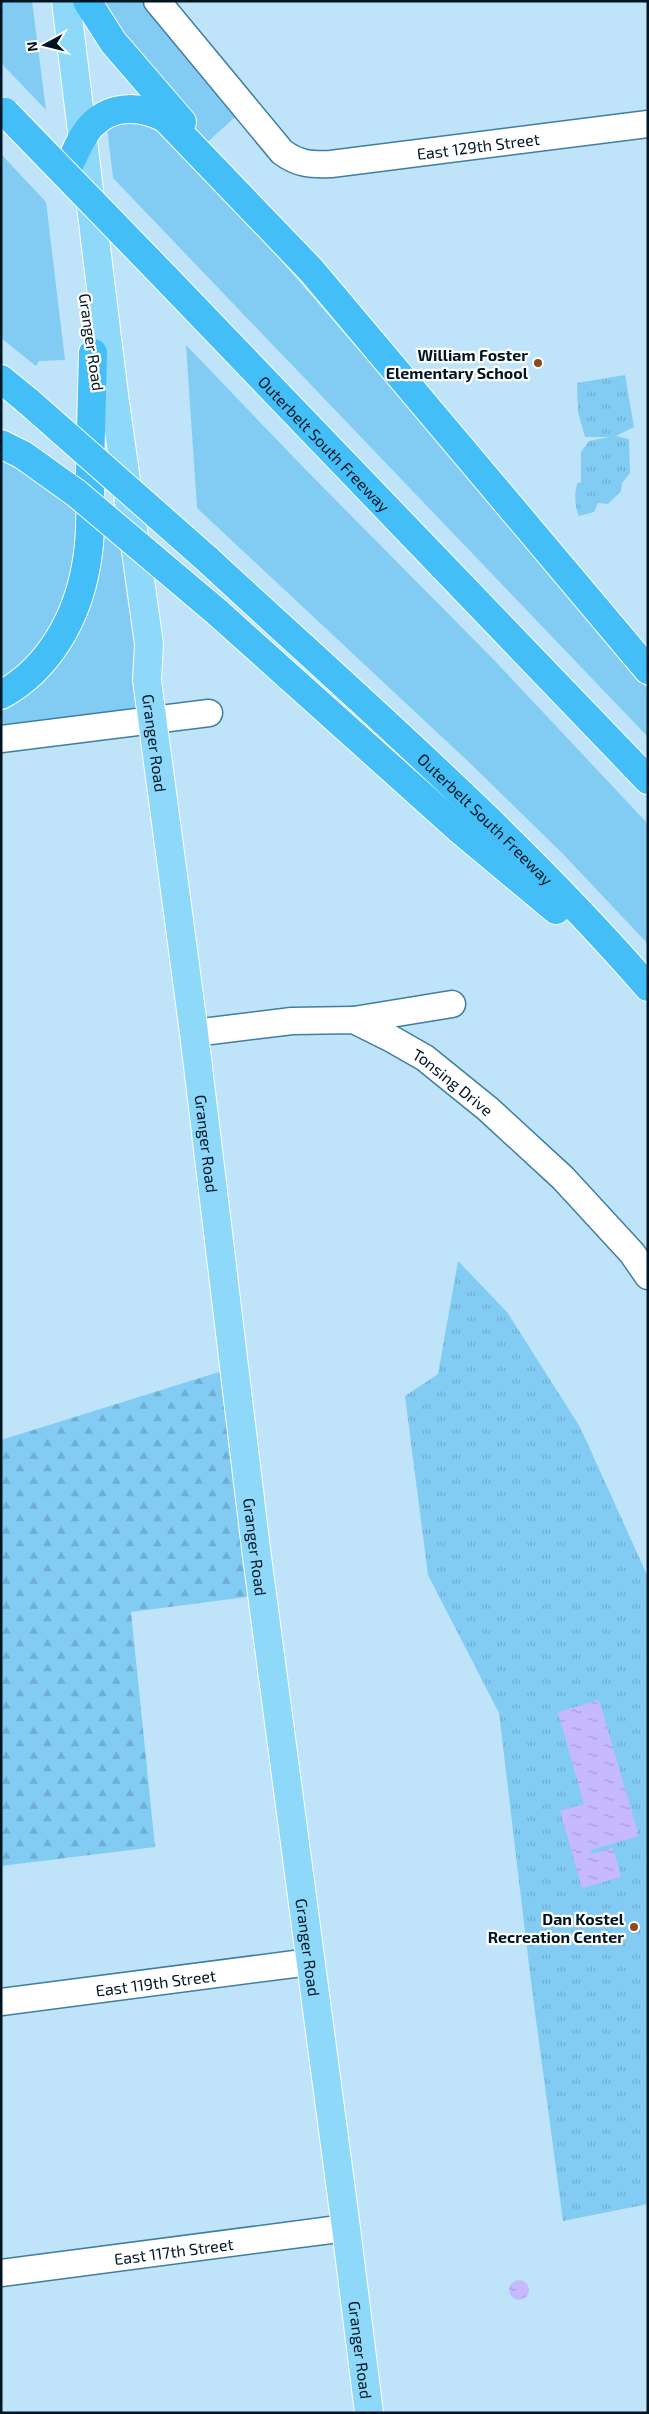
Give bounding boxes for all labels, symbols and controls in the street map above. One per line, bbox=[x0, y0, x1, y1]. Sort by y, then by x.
north arrow bbox=[20, 20, 70, 70]
text: N bbox=[23, 41, 41, 53]
street label: East 129th Street bbox=[416, 128, 541, 163]
street label: Granger Road bbox=[76, 292, 108, 392]
place label: William Foster Elementary School bbox=[386, 345, 529, 383]
marker: William Foster Elementary School bbox=[532, 357, 544, 369]
street label: Outerbelt South Freeway bbox=[255, 371, 395, 516]
street label: Granger Road bbox=[139, 693, 171, 793]
street label: Outerbelt South Freeway bbox=[414, 749, 558, 889]
street label: Tonsing Drive bbox=[410, 1044, 498, 1119]
street label: Granger Road bbox=[192, 1094, 223, 1194]
street label: Granger Road bbox=[240, 1497, 272, 1597]
street label: Granger Road bbox=[293, 1897, 325, 1997]
place label: Dan Kostel Recreation Center bbox=[488, 1909, 625, 1946]
marker: Dan Kostel Recreation Center bbox=[628, 1921, 640, 1933]
street label: East 119th Street bbox=[94, 1965, 217, 1999]
street label: East 117th Street bbox=[113, 2233, 234, 2268]
street label: Granger Road bbox=[346, 2300, 377, 2400]

